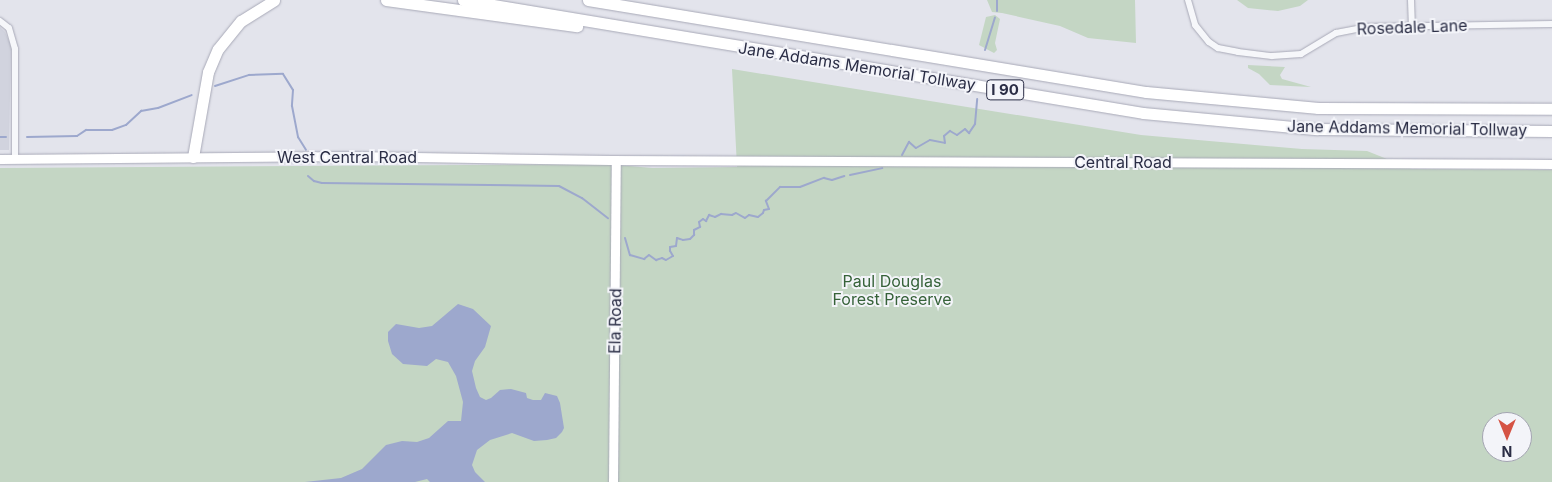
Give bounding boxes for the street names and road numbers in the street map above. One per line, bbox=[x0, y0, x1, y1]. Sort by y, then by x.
street label: Rosedale Lane bbox=[1356, 15, 1468, 39]
street label: Jane Addams Memorial Tollway bbox=[737, 38, 977, 94]
road number: I 90 bbox=[985, 78, 1025, 102]
street label: Jane Addams Memorial Tollway bbox=[1287, 116, 1527, 140]
street label: West Central Road bbox=[277, 147, 417, 167]
street label: Central Road bbox=[1074, 152, 1172, 172]
street label: Ela Road bbox=[605, 288, 625, 354]

